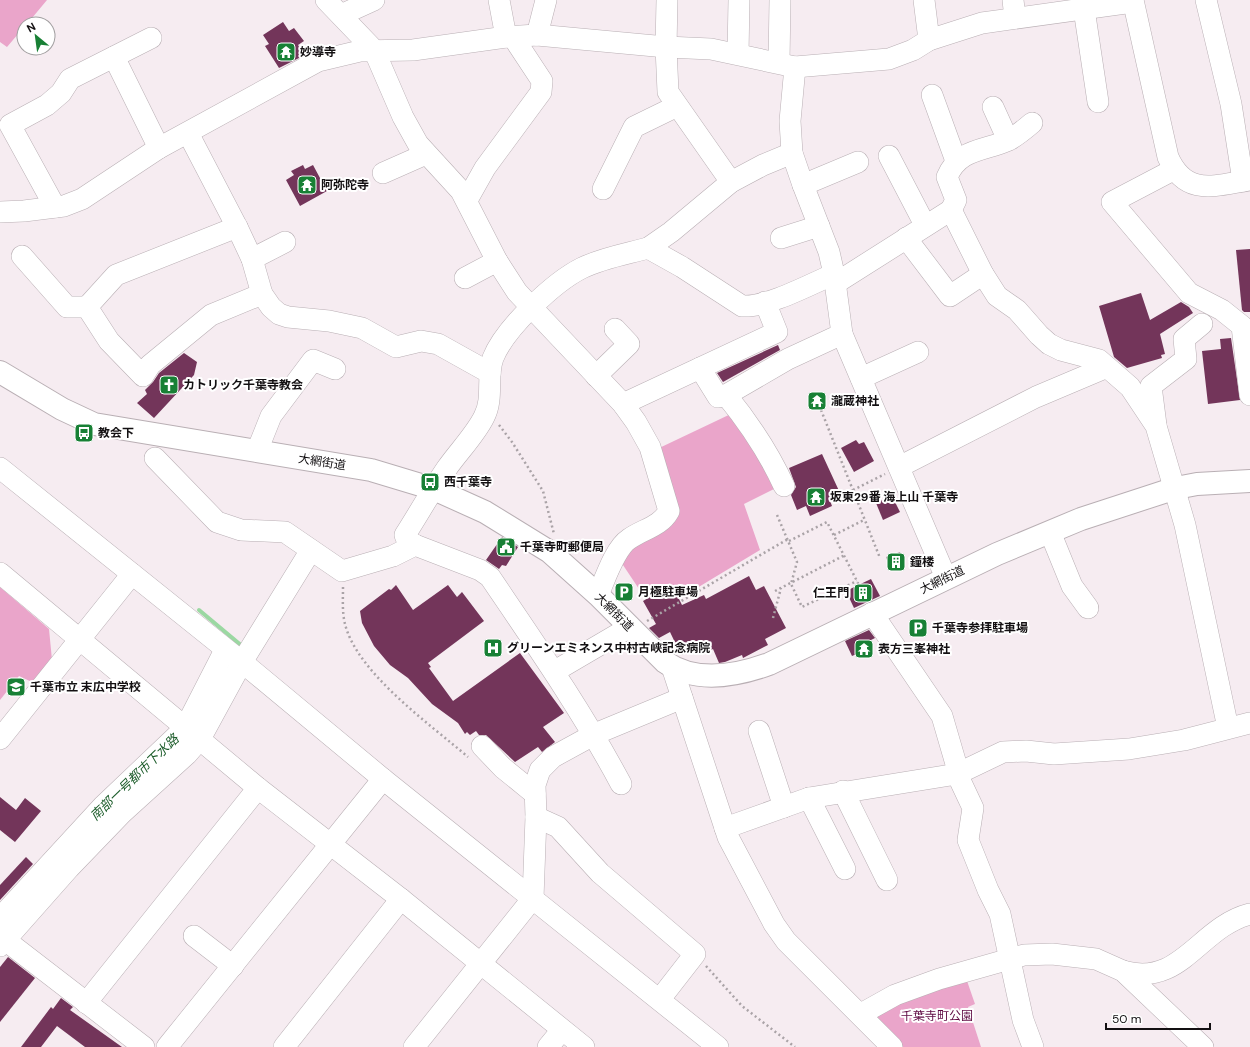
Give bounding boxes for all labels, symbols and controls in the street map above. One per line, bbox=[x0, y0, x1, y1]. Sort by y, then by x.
north arrow bbox=[16, 16, 56, 56]
text: N bbox=[24, 19, 38, 35]
temple icon: 妙導寺 bbox=[275, 41, 297, 63]
place label: 妙導寺 bbox=[300, 44, 336, 60]
temple icon: 阿弥陀寺 bbox=[296, 174, 318, 196]
place label: 阿弥陀寺 bbox=[321, 177, 369, 193]
church icon: カトリック千葉寺教会 bbox=[158, 374, 180, 396]
place label: カトリック千葉寺教会 bbox=[183, 377, 303, 393]
temple icon: 瀧蔵神社 bbox=[806, 390, 828, 412]
place label: 瀧蔵神社 bbox=[831, 393, 879, 409]
bus stop icon: 教会下 bbox=[73, 422, 95, 444]
place label: 教会下 bbox=[98, 425, 134, 441]
street label: 大網街道 bbox=[297, 450, 347, 474]
bus stop icon: 西千葉寺 bbox=[419, 471, 441, 493]
place label: 西千葉寺 bbox=[444, 474, 492, 490]
temple icon: 坂東29番 海上山 千葉寺 bbox=[805, 486, 827, 508]
place label: 坂東29番 海上山 千葉寺 bbox=[830, 489, 958, 505]
public building icon: 千葉寺町郵便局 bbox=[495, 536, 517, 558]
place label: 千葉寺町郵便局 bbox=[520, 539, 604, 555]
building icon: 鐘楼 bbox=[885, 551, 907, 573]
place label: 鐘楼 bbox=[909, 554, 934, 570]
street label: 大網街道 bbox=[917, 562, 967, 598]
parking icon: 月極駐車場 bbox=[613, 581, 635, 603]
building icon: 仁王門 bbox=[852, 582, 874, 604]
place label: 月極駐車場 bbox=[638, 584, 698, 600]
place label: 仁王門 bbox=[813, 585, 849, 601]
street label: 大網街道 bbox=[591, 589, 637, 635]
parking icon: 千葉寺参拝駐車場 bbox=[907, 617, 929, 639]
place label: 千葉寺参拝駐車場 bbox=[932, 620, 1028, 636]
hospital icon: グリーンエミネンス中村古峡記念病院 bbox=[482, 637, 504, 659]
temple icon: 表方三峯神社 bbox=[853, 638, 875, 660]
place label: グリーンエミネンス中村古峡記念病院 bbox=[507, 640, 710, 656]
place label: 表方三峯神社 bbox=[878, 641, 950, 657]
school or university icon: 千葉市立 末広中学校 bbox=[5, 676, 27, 698]
place label: 千葉市立 末広中学校 bbox=[30, 679, 141, 695]
water label: 南部一号都市下水路 bbox=[86, 730, 183, 824]
scale bar bbox=[1106, 1005, 1210, 1031]
park label: 千葉寺町公園 bbox=[901, 1008, 973, 1024]
text: 50 m bbox=[1112, 1011, 1141, 1027]

